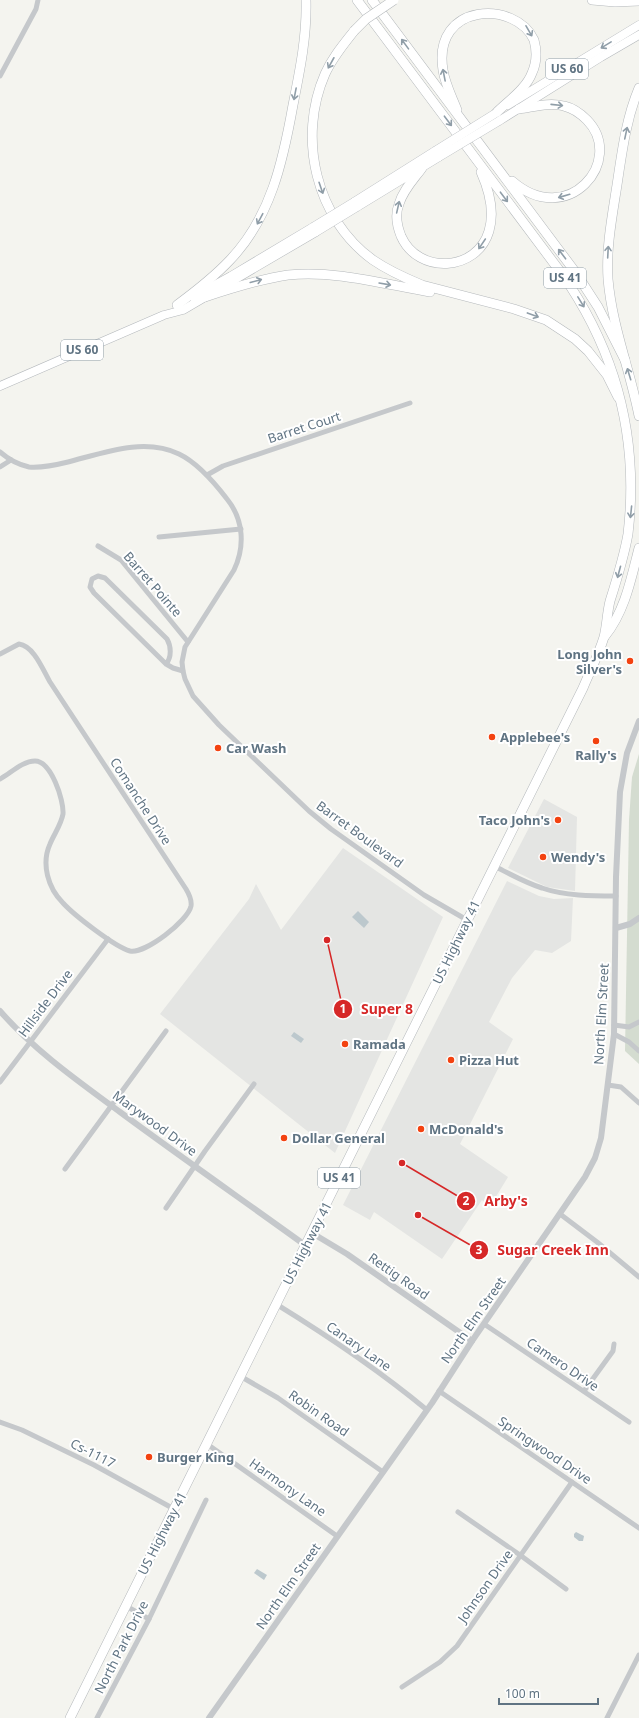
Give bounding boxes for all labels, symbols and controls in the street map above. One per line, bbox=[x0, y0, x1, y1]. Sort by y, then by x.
one-way arrow bbox=[526, 25, 534, 37]
one-way arrow bbox=[400, 39, 409, 50]
one-way arrow bbox=[600, 42, 612, 50]
one-way arrow bbox=[327, 57, 334, 69]
road number: US 60 bbox=[546, 59, 588, 79]
one-way arrow bbox=[440, 68, 448, 81]
one-way arrow bbox=[291, 87, 299, 100]
one-way arrow bbox=[550, 101, 563, 109]
one-way arrow bbox=[443, 115, 452, 126]
one-way arrow bbox=[622, 127, 630, 140]
one-way arrow bbox=[318, 182, 325, 195]
one-way arrow bbox=[500, 191, 508, 202]
one-way arrow bbox=[558, 193, 571, 200]
one-way arrow bbox=[395, 201, 403, 214]
one-way arrow bbox=[256, 212, 263, 224]
one-way arrow bbox=[478, 238, 486, 250]
one-way arrow bbox=[604, 246, 612, 259]
one-way arrow bbox=[558, 249, 566, 260]
road number: US 41 bbox=[544, 268, 586, 288]
one-way arrow bbox=[249, 277, 262, 285]
one-way arrow bbox=[378, 280, 391, 288]
one-way arrow bbox=[577, 296, 585, 308]
one-way arrow bbox=[527, 312, 540, 319]
road number: US 60 bbox=[61, 340, 103, 360]
one-way arrow bbox=[625, 368, 632, 381]
street label: Barret Court bbox=[265, 407, 343, 447]
one-way arrow bbox=[627, 505, 635, 518]
street label: Barret Pointe bbox=[120, 548, 186, 620]
one-way arrow bbox=[615, 565, 622, 578]
place label: Long John Silver's bbox=[557, 645, 622, 678]
marker: Long John Silver's bbox=[625, 656, 635, 666]
place label: Applebee's bbox=[500, 728, 570, 746]
marker: Applebee's bbox=[487, 732, 497, 742]
marker: Rally's bbox=[591, 736, 601, 746]
place label: Car Wash bbox=[226, 739, 286, 757]
marker: Car Wash bbox=[213, 743, 223, 753]
place label: Rally's bbox=[575, 746, 617, 764]
street label: Comanche Drive bbox=[106, 754, 176, 848]
street label: Barret Boulevard bbox=[313, 796, 407, 872]
place label: Taco John's bbox=[479, 811, 550, 829]
marker: Taco John's bbox=[553, 815, 563, 825]
place label: Wendy's bbox=[551, 848, 605, 866]
marker: Wendy's bbox=[538, 852, 548, 862]
street label: US Highway 41 bbox=[428, 897, 484, 987]
street label: North Elm Street bbox=[589, 962, 613, 1065]
street label: Hillside Drive bbox=[14, 966, 76, 1040]
callout: Super 8 bbox=[333, 996, 421, 1022]
text: Super 8 bbox=[361, 999, 413, 1018]
text: 1 bbox=[340, 1000, 346, 1017]
place label: Ramada bbox=[353, 1035, 406, 1053]
marker: Ramada bbox=[340, 1039, 350, 1049]
place label: Pizza Hut bbox=[459, 1051, 519, 1069]
marker: Pizza Hut bbox=[446, 1055, 456, 1065]
street label: Marywood Drive bbox=[109, 1086, 201, 1160]
place label: McDonald's bbox=[429, 1120, 504, 1138]
marker: McDonald's bbox=[416, 1124, 426, 1134]
place label: Dollar General bbox=[292, 1129, 385, 1147]
marker: Dollar General bbox=[279, 1133, 289, 1143]
road number: US 41 bbox=[318, 1168, 360, 1188]
callout: Arby's bbox=[456, 1188, 536, 1214]
text: Arby's bbox=[484, 1191, 528, 1210]
text: 2 bbox=[463, 1192, 470, 1209]
street label: US Highway 41 bbox=[278, 1198, 336, 1288]
callout: Sugar Creek Inn bbox=[469, 1237, 617, 1263]
text: Sugar Creek Inn bbox=[497, 1240, 609, 1259]
text: 3 bbox=[476, 1241, 483, 1258]
street label: Rettig Road bbox=[365, 1248, 433, 1304]
street label: North Elm Street bbox=[436, 1273, 510, 1367]
street label: Canary Lane bbox=[323, 1317, 395, 1375]
street label: Camero Drive bbox=[523, 1333, 603, 1395]
street label: Robin Road bbox=[285, 1386, 353, 1440]
street label: Springwood Drive bbox=[495, 1412, 595, 1488]
street label: Cs-1117 bbox=[67, 1434, 119, 1472]
place label: Burger King bbox=[157, 1448, 234, 1466]
marker: Burger King bbox=[144, 1452, 154, 1462]
street label: Harmony Lane bbox=[246, 1454, 330, 1520]
street label: US Highway 41 bbox=[133, 1488, 191, 1578]
street label: North Elm Street bbox=[251, 1539, 325, 1633]
street label: Johnson Drive bbox=[452, 1546, 517, 1628]
street label: North Park Drive bbox=[90, 1597, 152, 1697]
scale bar bbox=[499, 1680, 598, 1706]
text: 100 m bbox=[505, 1685, 540, 1702]

